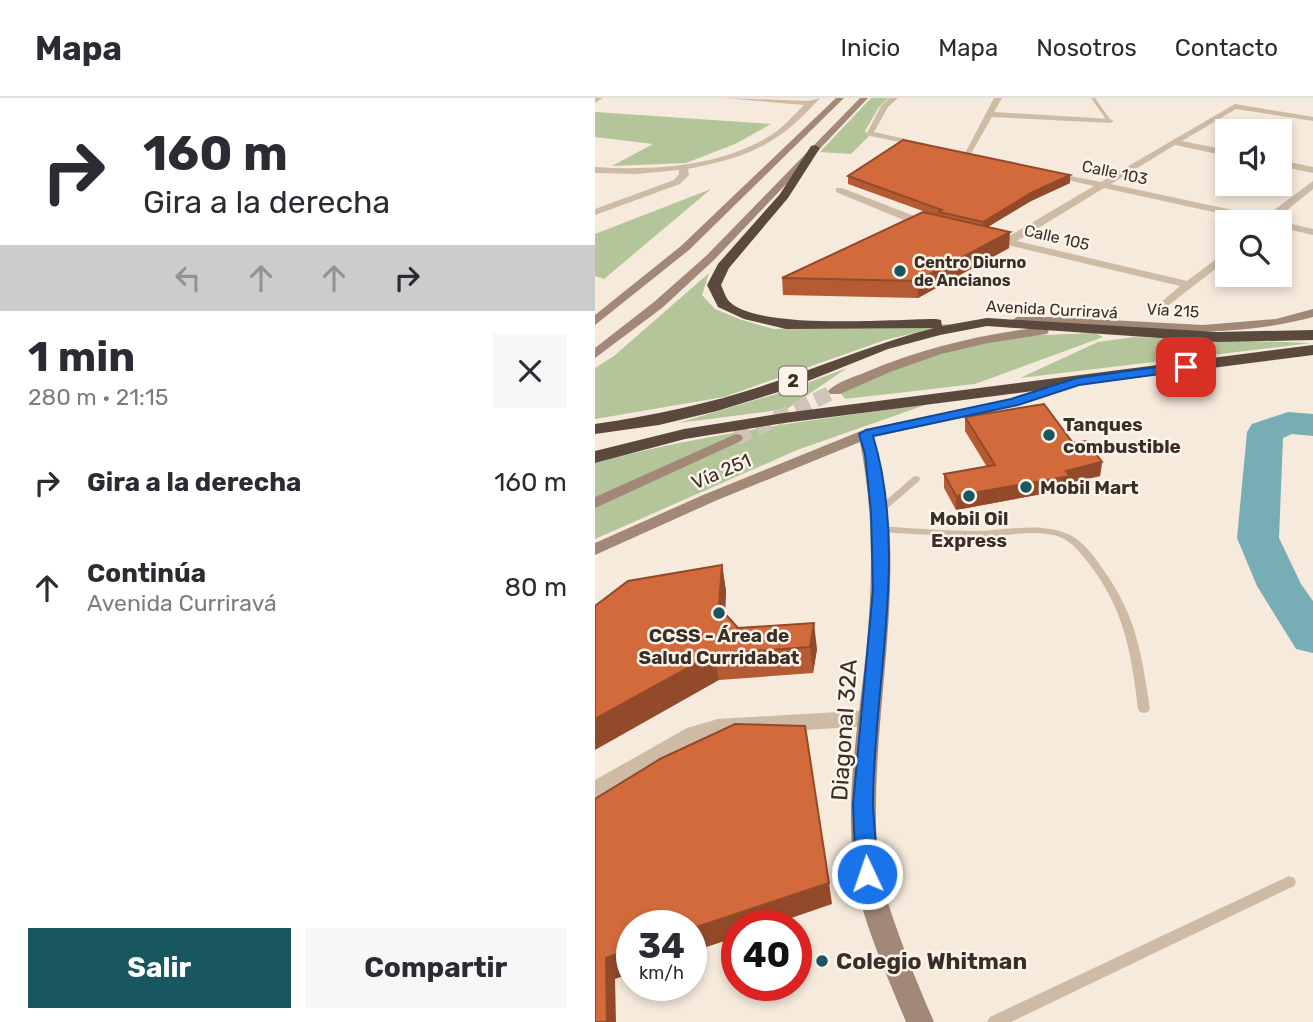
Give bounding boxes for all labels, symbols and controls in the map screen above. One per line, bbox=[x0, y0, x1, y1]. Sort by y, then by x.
text: Mapa bbox=[35, 29, 122, 68]
text: Inicio bbox=[841, 34, 900, 62]
text: Mapa bbox=[938, 34, 998, 62]
text: Nosotros bbox=[1036, 34, 1137, 62]
text: Contacto bbox=[1175, 34, 1278, 62]
map controls bbox=[1215, 119, 1292, 287]
button: sound bbox=[1215, 119, 1292, 196]
text: 160 m bbox=[143, 124, 288, 182]
icon: right bbox=[28, 126, 119, 217]
street label: Calle 103 bbox=[1080, 156, 1150, 189]
text: Gira a la derecha bbox=[143, 183, 390, 221]
button: search bbox=[1215, 210, 1292, 287]
street label: Calle 105 bbox=[1022, 221, 1091, 254]
place label: Centro Diurno de Ancianos bbox=[914, 253, 1027, 290]
icon: left bbox=[169, 259, 207, 297]
icon: ahead bbox=[242, 259, 280, 297]
icon: ahead bbox=[315, 259, 353, 297]
icon: right bbox=[388, 259, 426, 297]
marker: Centro Diurno de Ancianos bbox=[892, 263, 908, 279]
street label: Avenida Curriravá bbox=[986, 297, 1118, 322]
street label: Vía 215 bbox=[1146, 300, 1200, 321]
text: 1 min bbox=[28, 332, 135, 382]
button: close bbox=[493, 334, 567, 408]
pin bbox=[1156, 337, 1216, 397]
icon: arrive bbox=[1167, 348, 1205, 386]
road number: 2 bbox=[779, 366, 807, 396]
text: 280 m · 21:15 bbox=[28, 383, 168, 411]
place label: Tanques combustible bbox=[1063, 413, 1181, 458]
marker: Tanques combustible bbox=[1041, 427, 1057, 443]
street label: Vía 251 bbox=[688, 449, 754, 494]
icon: right bbox=[28, 464, 66, 502]
text: Gira a la derecha bbox=[87, 467, 301, 498]
text: 160 m bbox=[494, 467, 567, 498]
place label: Mobil Mart bbox=[1040, 476, 1139, 499]
marker: Mobil Mart bbox=[1018, 479, 1034, 495]
marker: Mobil Oil Express bbox=[961, 488, 977, 504]
place label: Mobil Oil Express bbox=[930, 507, 1008, 552]
text: Continúa bbox=[87, 558, 206, 589]
icon: ahead bbox=[28, 569, 66, 607]
text: 80 m bbox=[504, 572, 567, 603]
text: Avenida Curriravá bbox=[87, 589, 277, 617]
marker: CCSS - Área de Salud Curridabat bbox=[711, 605, 727, 621]
place label: CCSS - Área de Salud Curridabat bbox=[639, 624, 800, 669]
street label: Diagonal 32A bbox=[825, 658, 863, 802]
position arrow bbox=[830, 837, 904, 911]
speed limit sign: 40 bbox=[721, 910, 812, 1001]
text: 34 bbox=[638, 925, 685, 967]
button: Salir bbox=[28, 928, 291, 1008]
button: Compartir bbox=[305, 928, 567, 1008]
place label: Colegio Whitman bbox=[836, 947, 1027, 975]
marker: Colegio Whitman bbox=[814, 953, 830, 969]
text: km/h bbox=[639, 962, 684, 984]

